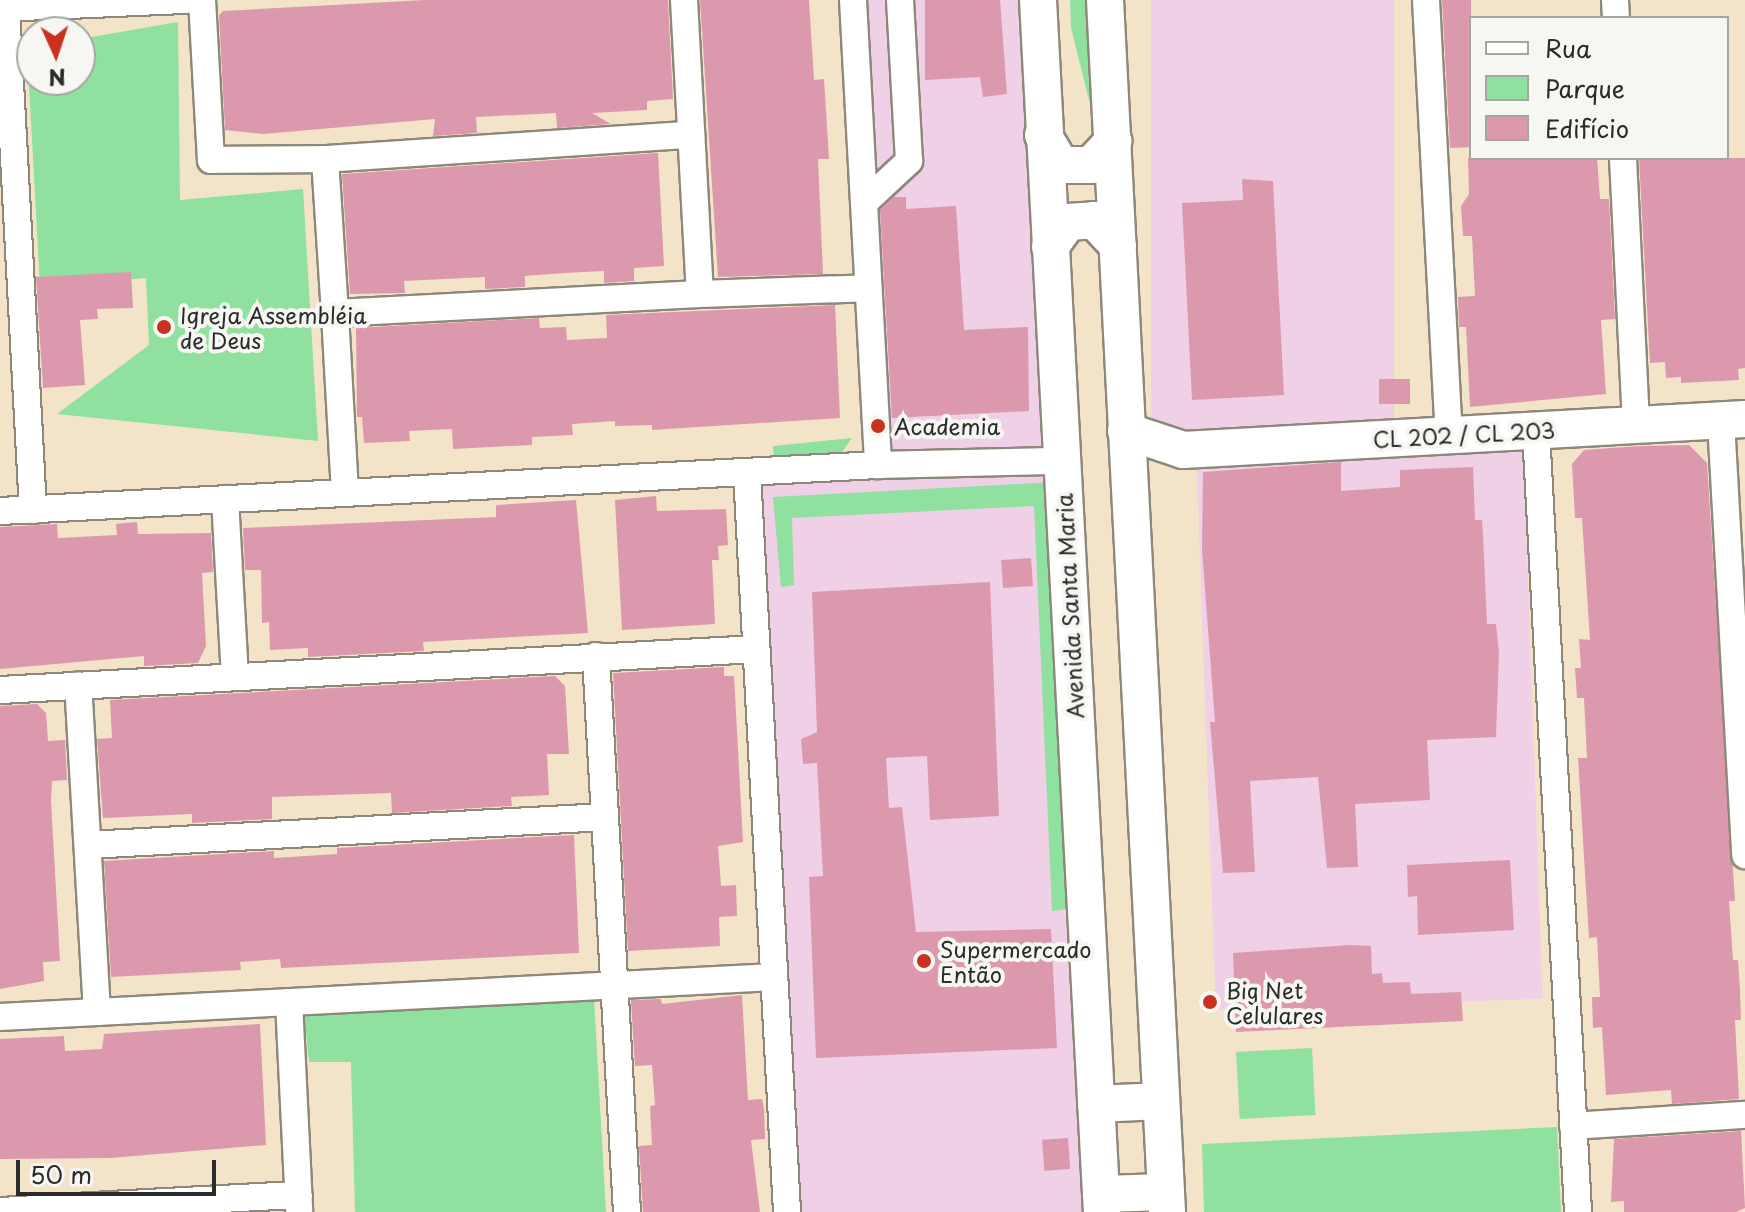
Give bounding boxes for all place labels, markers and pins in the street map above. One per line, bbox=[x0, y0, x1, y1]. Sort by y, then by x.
place label: Igreja Assembléia de Deus bbox=[180, 301, 366, 352]
marker: Igreja Assembléia de Deus bbox=[155, 318, 173, 336]
place label: Academia bbox=[894, 413, 1000, 439]
marker: Academia bbox=[869, 417, 887, 435]
place label: Supermercado Então bbox=[940, 935, 1091, 986]
marker: Supermercado Então bbox=[915, 952, 933, 970]
place label: Big Net Celulares bbox=[1226, 976, 1323, 1028]
marker: Big Net Celulares bbox=[1201, 993, 1219, 1011]

